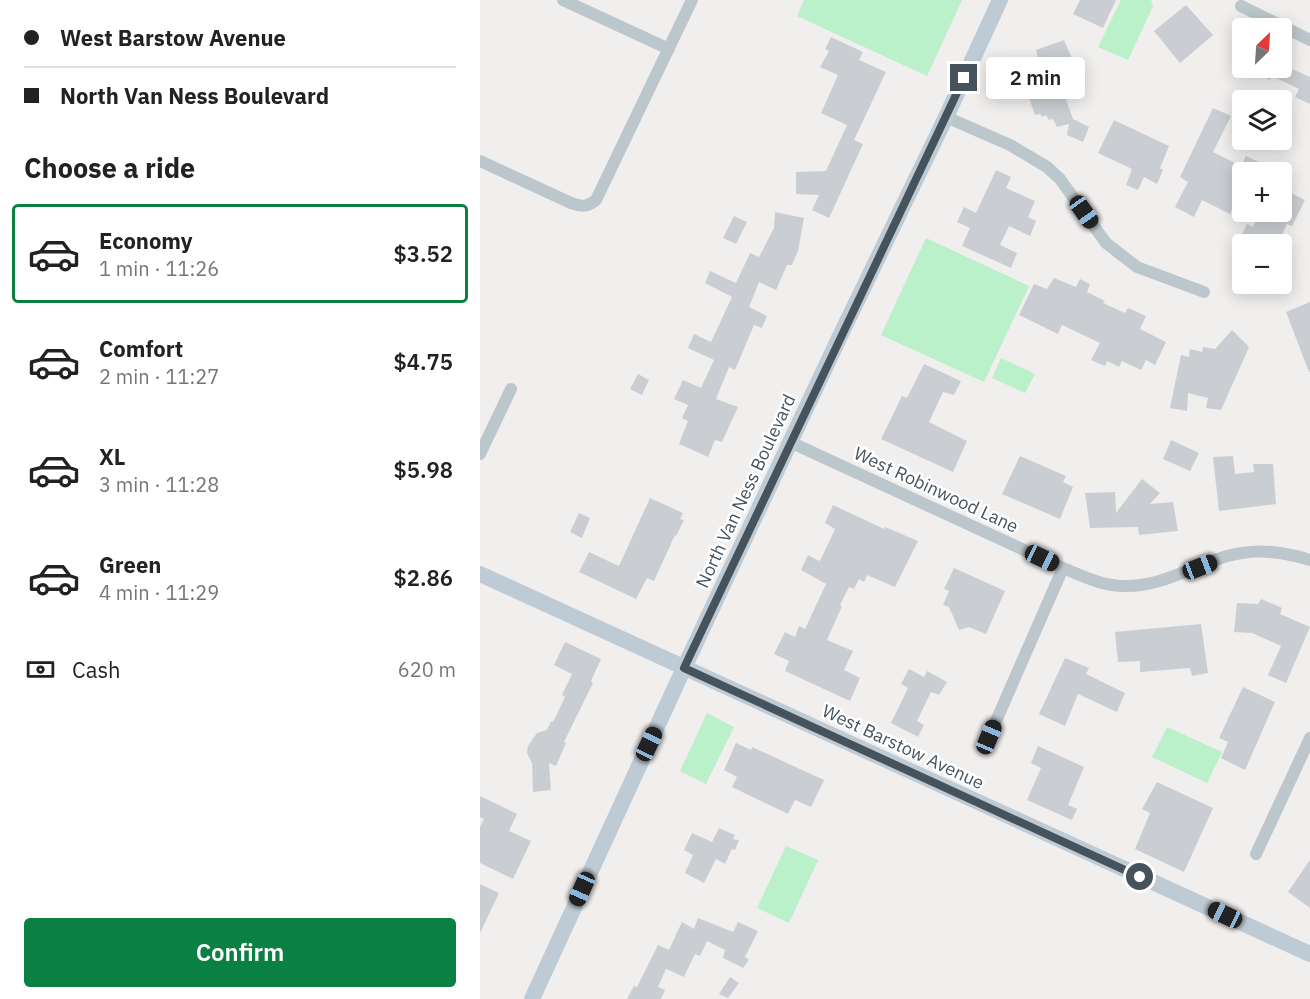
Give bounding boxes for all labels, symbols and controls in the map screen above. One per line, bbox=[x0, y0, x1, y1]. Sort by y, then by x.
north arrow bbox=[1232, 18, 1292, 78]
map controls bbox=[1232, 18, 1292, 294]
text: West Barstow Avenue bbox=[60, 23, 286, 52]
callout: 2 min bbox=[985, 57, 1084, 99]
route end bbox=[950, 64, 977, 91]
text: 2 min bbox=[1010, 64, 1061, 91]
text: North Van Ness Boulevard bbox=[60, 81, 329, 110]
button: layers bbox=[1232, 90, 1292, 150]
text: Choose a ride bbox=[24, 150, 195, 185]
button: + bbox=[1232, 162, 1292, 222]
car bbox=[1066, 192, 1102, 232]
text: Economy bbox=[99, 226, 193, 255]
icon: car bbox=[27, 227, 81, 281]
button: − bbox=[1232, 234, 1292, 294]
text: $3.52 bbox=[394, 239, 453, 268]
text: 1 min · 11:26 bbox=[99, 255, 219, 282]
text: Comfort bbox=[99, 334, 183, 363]
icon: car bbox=[27, 335, 81, 389]
text: $4.75 bbox=[394, 347, 453, 376]
text: 2 min · 11:27 bbox=[99, 363, 219, 390]
street label: North Van Ness Boulevard bbox=[691, 390, 801, 591]
street label: West Robinwood Lane bbox=[850, 441, 1022, 538]
text: XL bbox=[99, 442, 125, 471]
icon: car bbox=[27, 443, 81, 497]
text: $5.98 bbox=[394, 455, 453, 484]
text: 3 min · 11:28 bbox=[99, 471, 219, 498]
car bbox=[1022, 542, 1062, 574]
text: Green bbox=[99, 550, 161, 579]
icon: car bbox=[27, 551, 81, 605]
car bbox=[1180, 552, 1220, 582]
text: $2.86 bbox=[394, 563, 453, 592]
text: 4 min · 11:29 bbox=[99, 579, 219, 606]
icon: cash bbox=[24, 653, 57, 686]
text: Cash bbox=[72, 655, 121, 684]
text: 620 m bbox=[398, 656, 456, 683]
street label: West Barstow Avenue bbox=[819, 699, 988, 794]
car bbox=[974, 717, 1004, 757]
car bbox=[633, 724, 665, 764]
route start bbox=[1126, 863, 1153, 890]
car bbox=[566, 869, 598, 909]
car bbox=[1205, 899, 1245, 931]
button: Confirm bbox=[24, 918, 456, 987]

